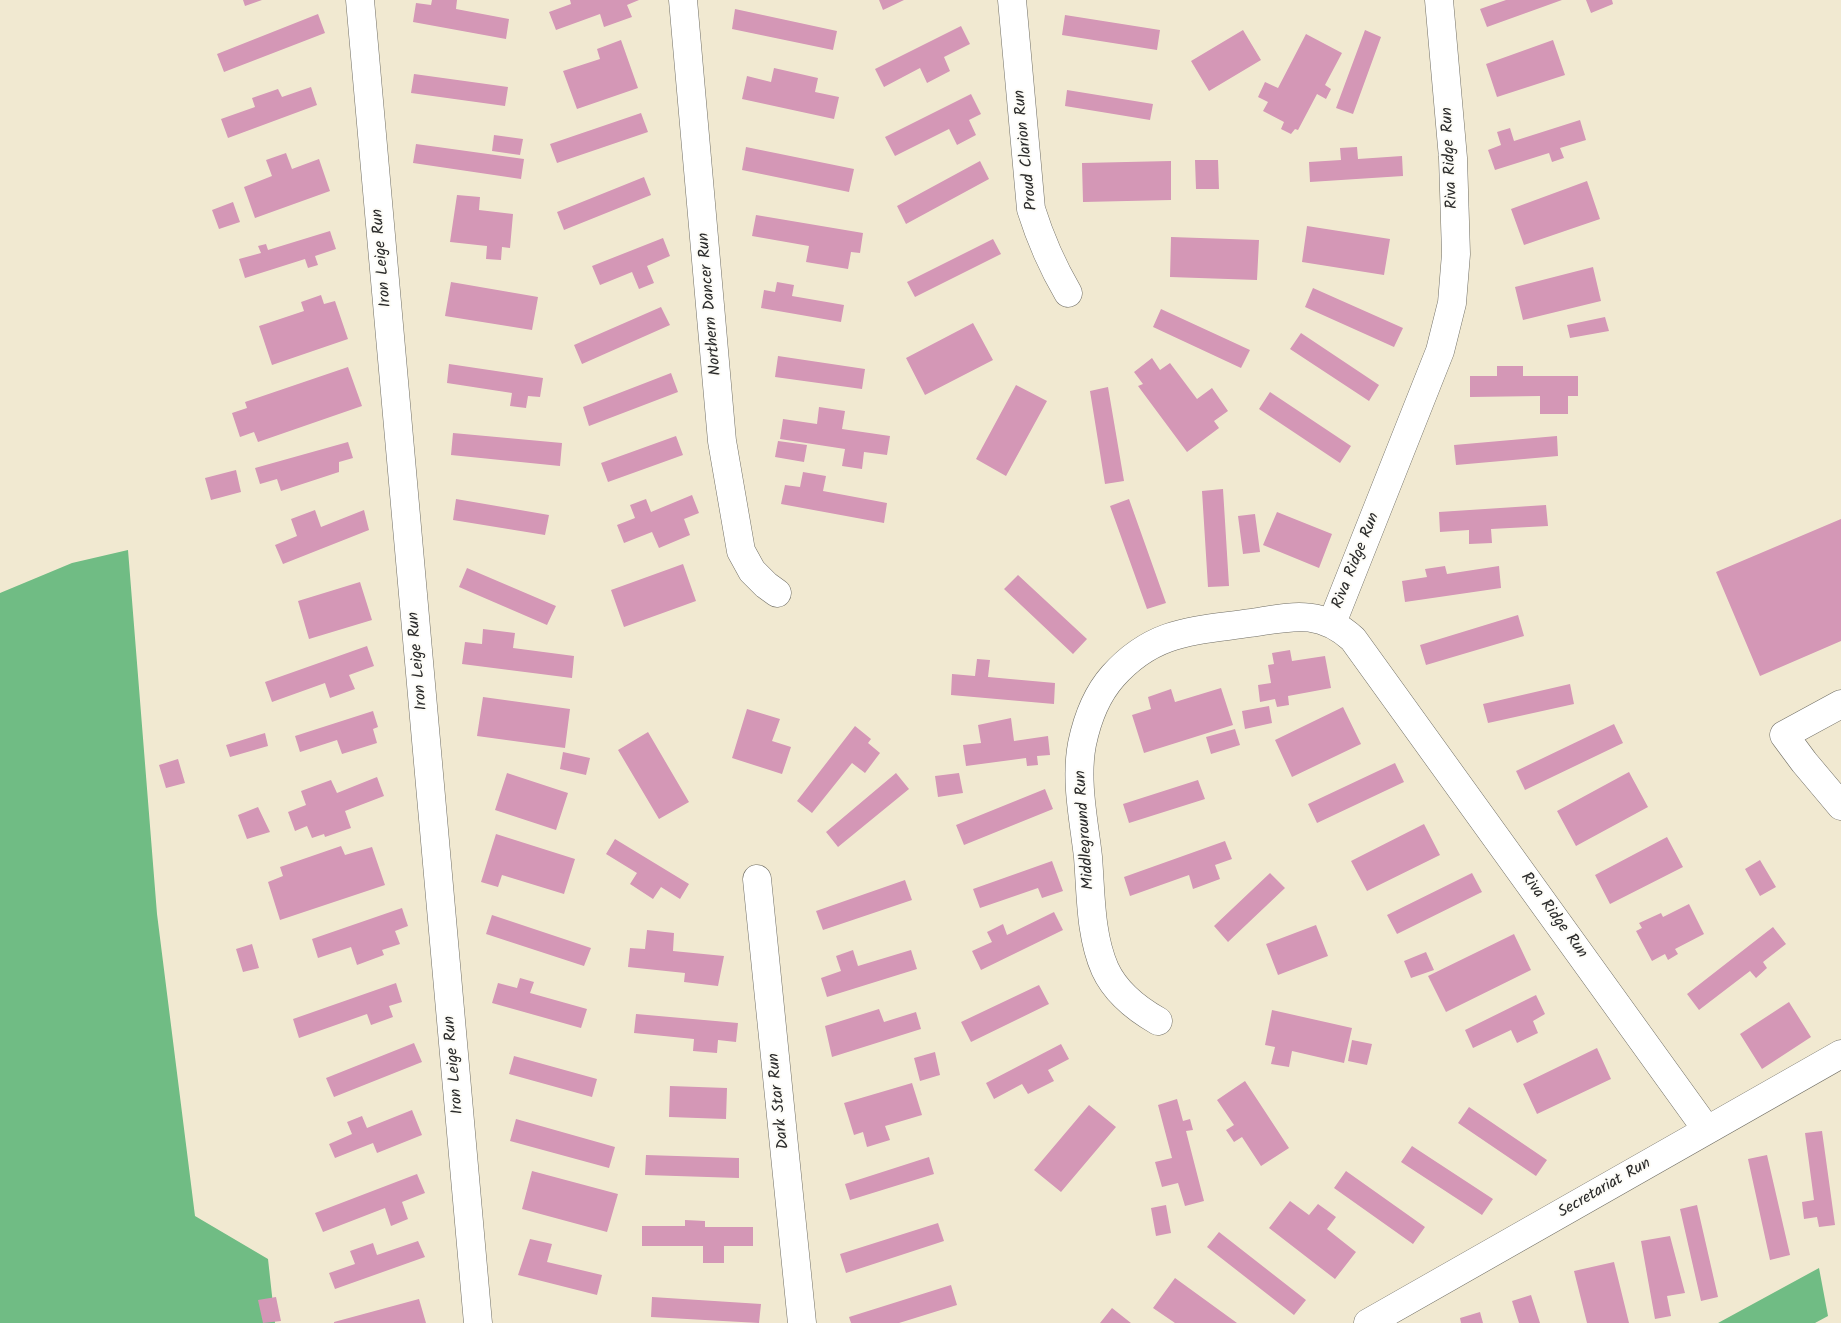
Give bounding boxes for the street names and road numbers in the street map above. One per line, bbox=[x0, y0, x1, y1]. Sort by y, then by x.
street label: Proud Clarion Run bbox=[1011, 89, 1043, 211]
street label: Riva Ridge Run bbox=[1439, 107, 1463, 209]
street label: Iron Leige Run bbox=[369, 208, 397, 308]
street label: Northern Dancer Run bbox=[695, 232, 727, 376]
street label: Riva Ridge Run bbox=[1329, 510, 1385, 612]
street label: Iron Leige Run bbox=[405, 611, 433, 711]
street label: Middleground Run bbox=[1072, 770, 1100, 890]
street label: Riva Ridge Run bbox=[1515, 869, 1591, 963]
street label: Iron Leige Run bbox=[441, 1015, 469, 1115]
street label: Dark Star Run bbox=[765, 1052, 795, 1150]
street label: Secretariat Run bbox=[1555, 1155, 1655, 1223]

